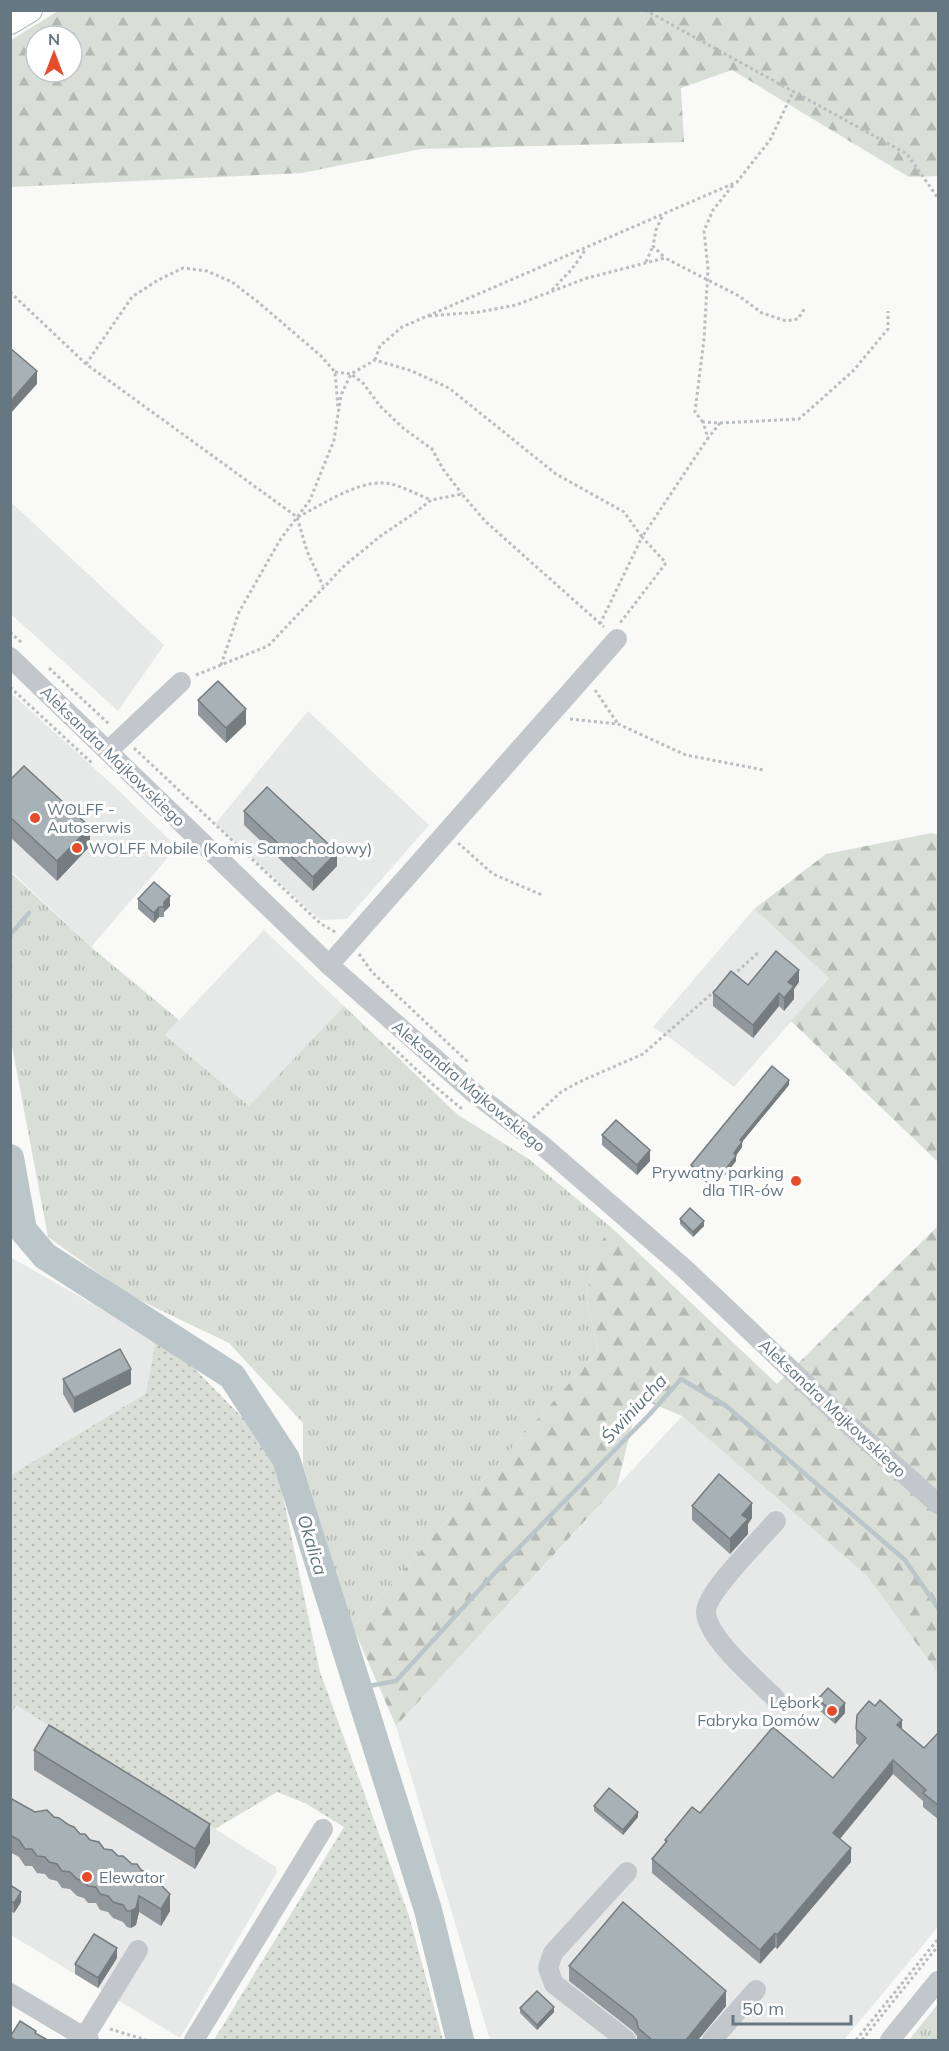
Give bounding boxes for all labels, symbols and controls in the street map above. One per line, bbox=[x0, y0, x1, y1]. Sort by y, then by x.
north arrow bbox=[24, 24, 84, 84]
text: N bbox=[48, 29, 60, 49]
street label: Aleksandra Majkowskiego bbox=[36, 681, 190, 831]
place label: WOLFF - Autoserwis bbox=[47, 799, 131, 837]
marker: WOLFF - Autoserwis bbox=[28, 811, 42, 825]
place label: WOLFF Mobile (Komis Samochodowy) bbox=[89, 838, 372, 858]
marker: WOLFF Mobile (Komis Samochodowy) bbox=[70, 841, 84, 855]
street label: Aleksandra Majkowskiego bbox=[388, 1016, 550, 1156]
place label: Prywatny parking dla TIR-ów bbox=[652, 1162, 784, 1200]
marker: Prywatny parking dla TIR-ów bbox=[789, 1174, 803, 1188]
street label: Aleksandra Majkowskiego bbox=[755, 1335, 911, 1481]
water label: Świniucha bbox=[596, 1369, 672, 1448]
water label: Okalica bbox=[292, 1512, 333, 1578]
place label: Lębork Fabryka Domów bbox=[697, 1692, 821, 1730]
marker: Lębork Fabryka Domów bbox=[825, 1704, 839, 1718]
place label: Elewator bbox=[99, 1867, 165, 1887]
marker: Elewator bbox=[80, 1870, 94, 1884]
scale bar bbox=[733, 1988, 852, 2026]
text: 50 m bbox=[742, 1997, 784, 2020]

